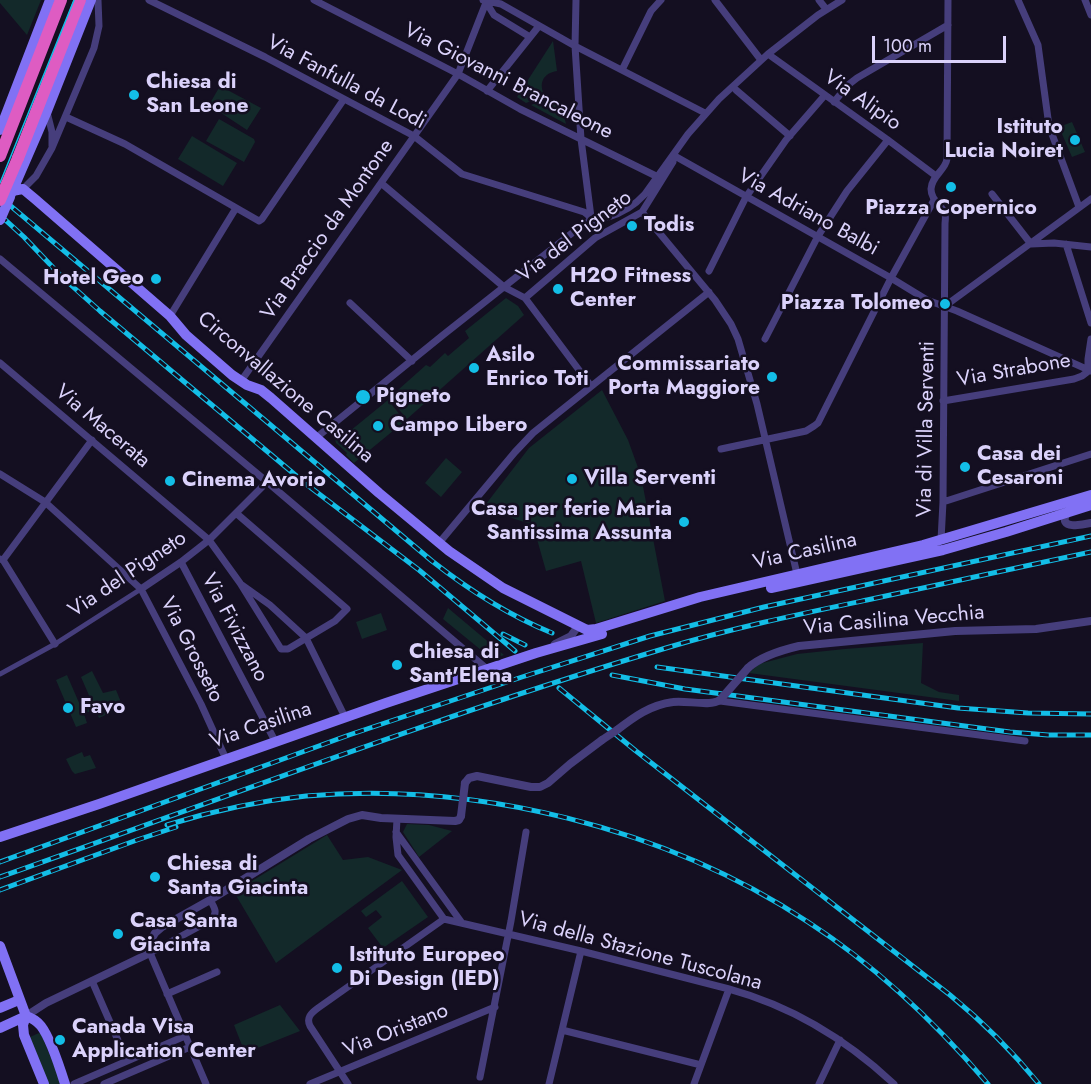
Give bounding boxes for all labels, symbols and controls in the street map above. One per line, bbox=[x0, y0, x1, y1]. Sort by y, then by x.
street label: Via Giovanni Brancaleone bbox=[399, 18, 617, 146]
scale bar bbox=[875, 24, 1008, 62]
street label: Via Fanfulla da Lodi bbox=[262, 30, 430, 136]
text: 100 m bbox=[883, 33, 932, 59]
street label: Via Alipio bbox=[818, 65, 906, 137]
place label: Chiesa di San Leone bbox=[146, 70, 248, 120]
marker: Chiesa di San Leone bbox=[127, 88, 141, 102]
place label: Istituto Lucia Noiret bbox=[945, 115, 1063, 165]
marker: Istituto Lucia Noiret bbox=[1068, 133, 1082, 147]
street label: Via Braccio da Montone bbox=[256, 135, 400, 325]
street label: Via Adriano Balbi bbox=[733, 164, 883, 262]
marker: Piazza Copernico bbox=[944, 180, 958, 194]
street label: Via del Pigneto bbox=[513, 186, 637, 288]
place label: Piazza Copernico bbox=[865, 196, 1037, 222]
place label: Todis bbox=[644, 213, 694, 239]
marker: Todis bbox=[625, 219, 639, 233]
place label: H2O Fitness Center bbox=[570, 264, 691, 314]
place label: Hotel Geo bbox=[43, 266, 144, 292]
marker: Hotel Geo bbox=[149, 272, 163, 286]
marker: H2O Fitness Center bbox=[551, 282, 565, 296]
place label: Piazza Tolomeo bbox=[781, 291, 933, 317]
marker: Piazza Tolomeo bbox=[938, 297, 952, 311]
street label: Circonvallazione Casilina bbox=[192, 307, 378, 469]
street label: Via di Villa Serventi bbox=[913, 341, 941, 517]
place label: Asilo Enrico Toti bbox=[486, 343, 589, 393]
street label: Via Strabone bbox=[955, 349, 1073, 393]
place label: Commissariato Porta Maggiore bbox=[608, 352, 760, 402]
marker: Asilo Enrico Toti bbox=[467, 361, 481, 375]
marker: Commissariato Porta Maggiore bbox=[765, 370, 779, 384]
street label: Via Macerata bbox=[49, 380, 155, 474]
place label: Pigneto bbox=[376, 384, 451, 410]
marker: Pigneto bbox=[354, 388, 372, 406]
place label: Campo Libero bbox=[390, 413, 527, 439]
marker: Campo Libero bbox=[371, 419, 385, 433]
place label: Casa dei Cesaroni bbox=[977, 442, 1063, 492]
marker: Casa dei Cesaroni bbox=[958, 460, 972, 474]
place label: Villa Serventi bbox=[584, 466, 716, 492]
place label: Cinema Avorio bbox=[182, 468, 326, 494]
marker: Villa Serventi bbox=[565, 472, 579, 486]
marker: Cinema Avorio bbox=[163, 474, 177, 488]
place label: Casa per ferie Maria Santissima Assunta bbox=[471, 497, 672, 547]
marker: Casa per ferie Maria Santissima Assunta bbox=[677, 515, 691, 529]
street label: Via del Pigneto bbox=[64, 526, 192, 624]
street label: Via Casilina bbox=[751, 528, 859, 576]
street label: Via Fivizzano bbox=[195, 570, 273, 686]
street label: Via Grosseto bbox=[154, 593, 228, 707]
street label: Via Casilina Vecchia bbox=[802, 601, 986, 641]
place label: Chiesa di Sant'Elena bbox=[409, 640, 512, 690]
marker: Chiesa di Sant'Elena bbox=[390, 658, 404, 672]
place label: Favo bbox=[80, 695, 125, 721]
street label: Via Casilina bbox=[207, 697, 315, 755]
marker: Favo bbox=[61, 701, 75, 715]
place label: Chiesa di Santa Giacinta bbox=[167, 852, 308, 902]
marker: Chiesa di Santa Giacinta bbox=[148, 870, 162, 884]
street label: Via della Stazione Tuscolana bbox=[515, 907, 765, 997]
place label: Casa Santa Giacinta bbox=[130, 909, 238, 959]
marker: Casa Santa Giacinta bbox=[111, 927, 125, 941]
place label: Istituto Europeo Di Design (IED) bbox=[349, 943, 505, 993]
marker: Istituto Europeo Di Design (IED) bbox=[330, 961, 344, 975]
street label: Via Oristano bbox=[340, 999, 452, 1063]
place label: Canada Visa Application Center bbox=[72, 1015, 256, 1065]
marker: Canada Visa Application Center bbox=[53, 1033, 67, 1047]

